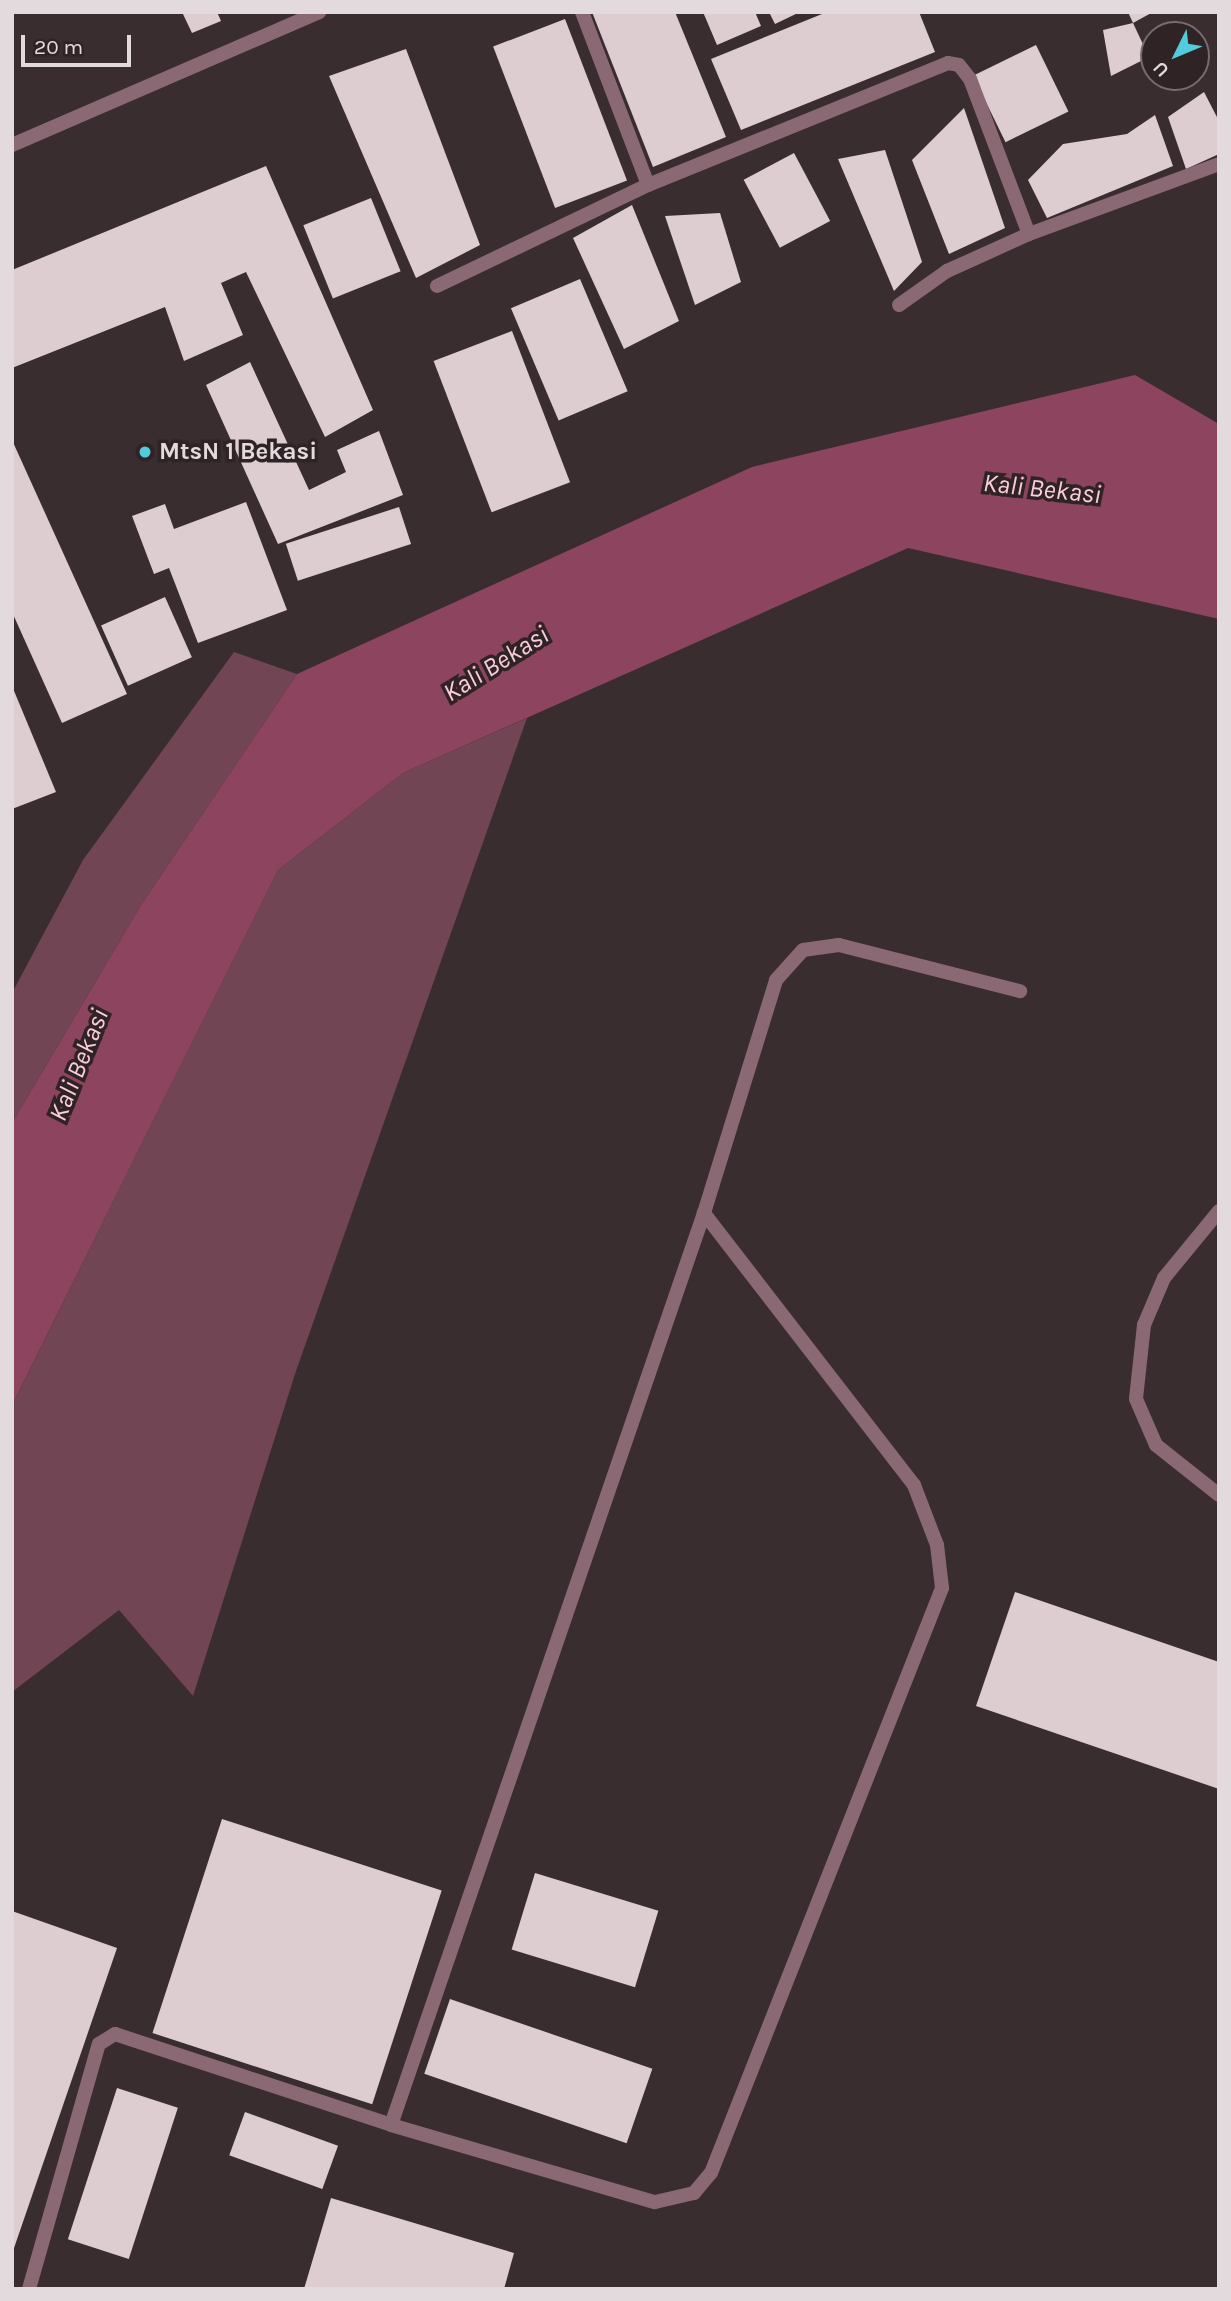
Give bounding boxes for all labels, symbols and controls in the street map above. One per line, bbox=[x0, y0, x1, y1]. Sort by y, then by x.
scale bar bbox=[24, 21, 135, 65]
north arrow bbox=[1140, 21, 1210, 91]
text: 20 m bbox=[34, 35, 83, 59]
text: U bbox=[1149, 57, 1174, 81]
place label: MtsN 1 Bekasi bbox=[159, 438, 317, 466]
marker: MtsN 1 Bekasi bbox=[137, 444, 153, 460]
water label: Kali Bekasi bbox=[981, 467, 1103, 511]
water label: Kali Bekasi bbox=[437, 619, 555, 709]
water label: Kali Bekasi bbox=[42, 1004, 116, 1126]

